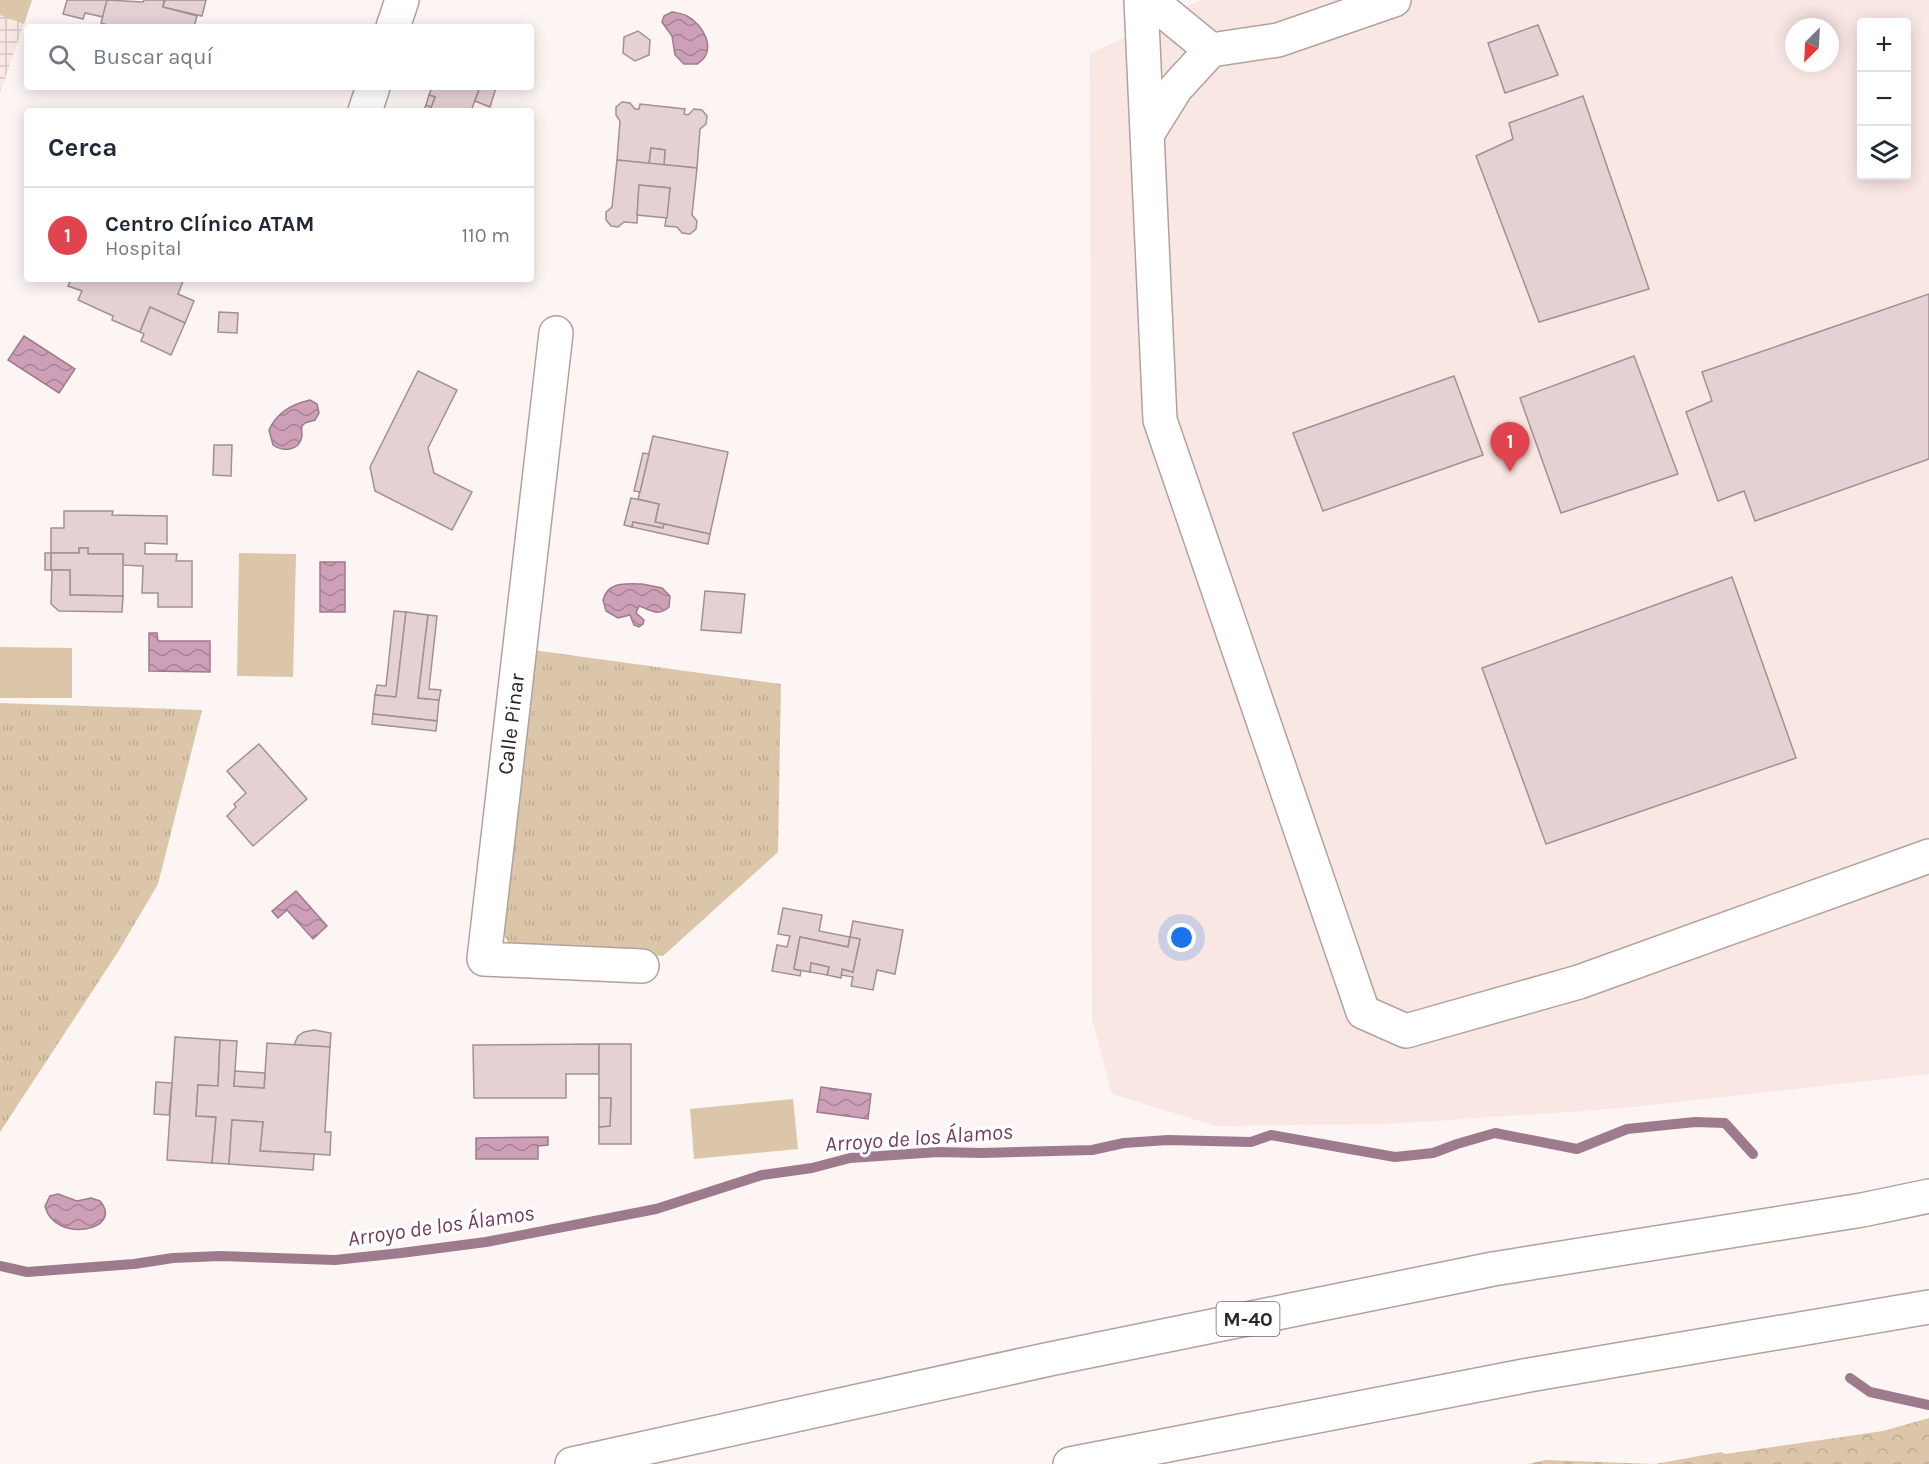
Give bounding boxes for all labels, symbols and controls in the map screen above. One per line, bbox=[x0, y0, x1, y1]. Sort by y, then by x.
north arrow bbox=[1785, 18, 1839, 72]
map controls bbox=[1857, 18, 1911, 180]
button: + bbox=[1857, 18, 1911, 72]
search box bbox=[24, 24, 534, 90]
icon: search bbox=[45, 41, 78, 74]
text: Buscar aquí bbox=[93, 44, 213, 70]
button: − bbox=[1857, 72, 1911, 126]
button: layers bbox=[1857, 126, 1911, 180]
text: Cerca bbox=[48, 132, 117, 163]
text: Centro Clínico ATAM bbox=[105, 211, 315, 237]
text: 1 bbox=[64, 224, 71, 247]
text: 110 m bbox=[461, 224, 510, 247]
text: Hospital bbox=[105, 237, 182, 260]
pin: 1 bbox=[1490, 422, 1530, 472]
street label: Calle Pinar bbox=[493, 672, 529, 776]
your location bbox=[1167, 923, 1196, 952]
water label: Arroyo de los Álamos bbox=[824, 1118, 1014, 1158]
water label: Arroyo de los Álamos bbox=[346, 1200, 536, 1252]
road number: M-40 bbox=[1216, 1302, 1280, 1336]

